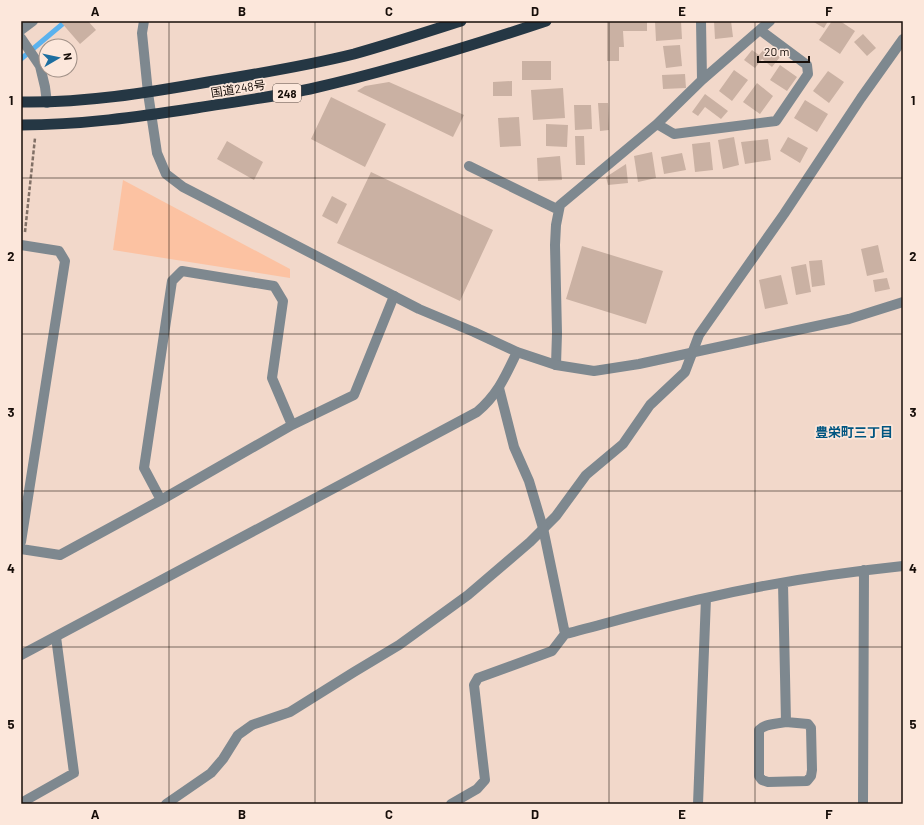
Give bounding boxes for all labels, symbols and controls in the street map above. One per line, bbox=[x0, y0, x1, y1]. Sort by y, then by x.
text: A bbox=[91, 3, 100, 19]
text: B bbox=[238, 3, 246, 19]
text: C bbox=[385, 3, 393, 19]
text: D bbox=[531, 3, 539, 19]
text: E bbox=[678, 3, 686, 19]
text: F bbox=[825, 3, 833, 19]
north arrow bbox=[38, 38, 78, 78]
scale bar bbox=[758, 38, 809, 64]
text: 20 m bbox=[764, 44, 790, 58]
text: N bbox=[61, 52, 75, 61]
street label: 国道248号 bbox=[210, 77, 266, 99]
road number: 248 bbox=[273, 84, 301, 102]
text: 1 bbox=[9, 92, 13, 108]
text: 1 bbox=[911, 92, 915, 108]
text: 2 bbox=[7, 248, 15, 264]
text: 2 bbox=[909, 248, 917, 264]
text: 3 bbox=[7, 404, 15, 420]
text: 3 bbox=[909, 404, 917, 420]
district label: 豊栄町三丁目 bbox=[815, 424, 893, 440]
text: 4 bbox=[7, 560, 15, 576]
text: 4 bbox=[909, 560, 917, 576]
text: 5 bbox=[7, 716, 15, 732]
text: 5 bbox=[909, 716, 917, 732]
text: A bbox=[91, 806, 100, 822]
text: B bbox=[238, 806, 246, 822]
text: C bbox=[385, 806, 393, 822]
text: D bbox=[531, 806, 539, 822]
text: E bbox=[678, 806, 686, 822]
text: F bbox=[825, 806, 833, 822]

